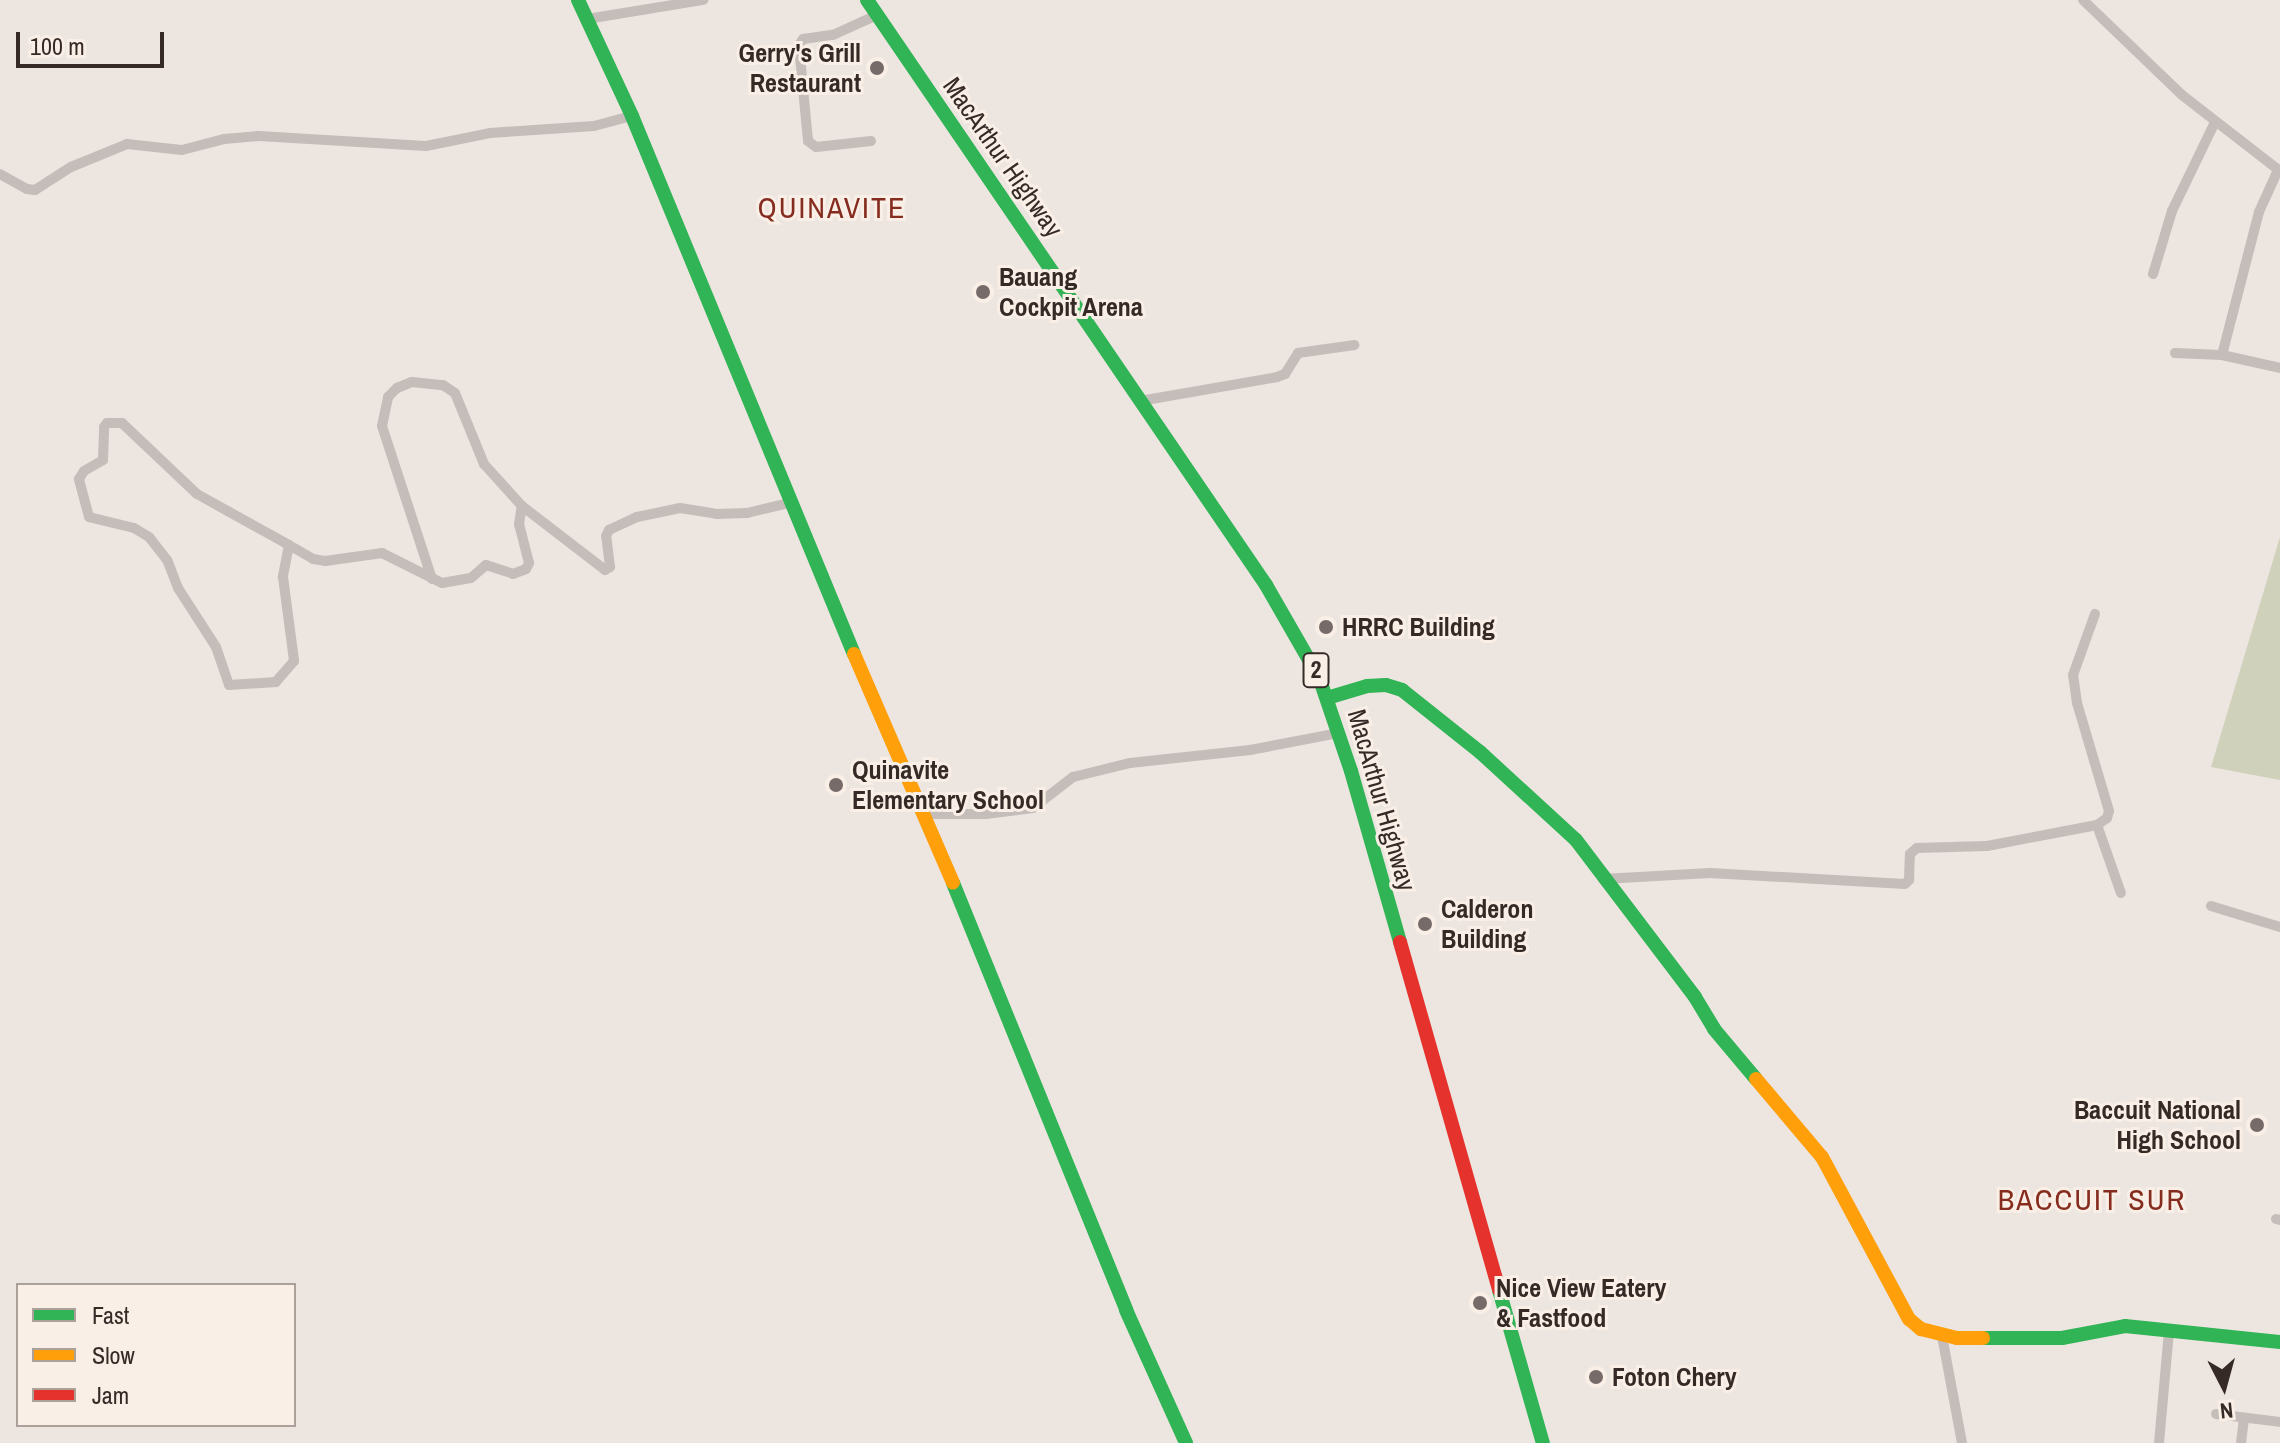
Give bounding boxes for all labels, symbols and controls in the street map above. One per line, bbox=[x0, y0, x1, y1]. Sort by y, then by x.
scale bar bbox=[20, 16, 168, 66]
text: 100 m bbox=[30, 30, 85, 62]
place label: Gerry's Grill Restaurant bbox=[739, 37, 861, 98]
marker: Gerry's Grill Restaurant bbox=[868, 59, 886, 77]
street label: MacArthur Highway bbox=[937, 71, 1069, 243]
district label: QUINAVITE bbox=[758, 189, 906, 225]
place label: Bauang Cockpit Arena bbox=[999, 261, 1144, 322]
marker: Bauang Cockpit Arena bbox=[974, 283, 992, 301]
place label: HRRC Building bbox=[1342, 611, 1495, 643]
marker: HRRC Building bbox=[1317, 618, 1335, 636]
road number: 2 bbox=[1302, 650, 1330, 690]
street label: MacArthur Highway bbox=[1341, 706, 1423, 894]
place label: Quinavite Elementary School bbox=[852, 754, 1044, 816]
marker: Quinavite Elementary School bbox=[827, 776, 845, 794]
place label: Calderon Building bbox=[1441, 893, 1533, 954]
marker: Calderon Building bbox=[1416, 915, 1434, 933]
place label: Baccuit National High School bbox=[2074, 1094, 2241, 1156]
marker: Baccuit National High School bbox=[2248, 1116, 2266, 1134]
district label: BACCUIT SUR bbox=[1998, 1181, 2186, 1217]
place label: Nice View Eatery & Fastfood bbox=[1496, 1272, 1666, 1334]
legend bbox=[16, 1283, 296, 1427]
marker: Nice View Eatery & Fastfood bbox=[1471, 1294, 1489, 1312]
text: Fast bbox=[92, 1299, 129, 1331]
text: Slow bbox=[92, 1339, 135, 1371]
north arrow bbox=[2184, 1347, 2264, 1427]
place label: Foton Chery bbox=[1612, 1361, 1737, 1393]
marker: Foton Chery bbox=[1587, 1368, 1605, 1386]
text: Jam bbox=[92, 1379, 129, 1411]
text: N bbox=[2218, 1395, 2235, 1426]

